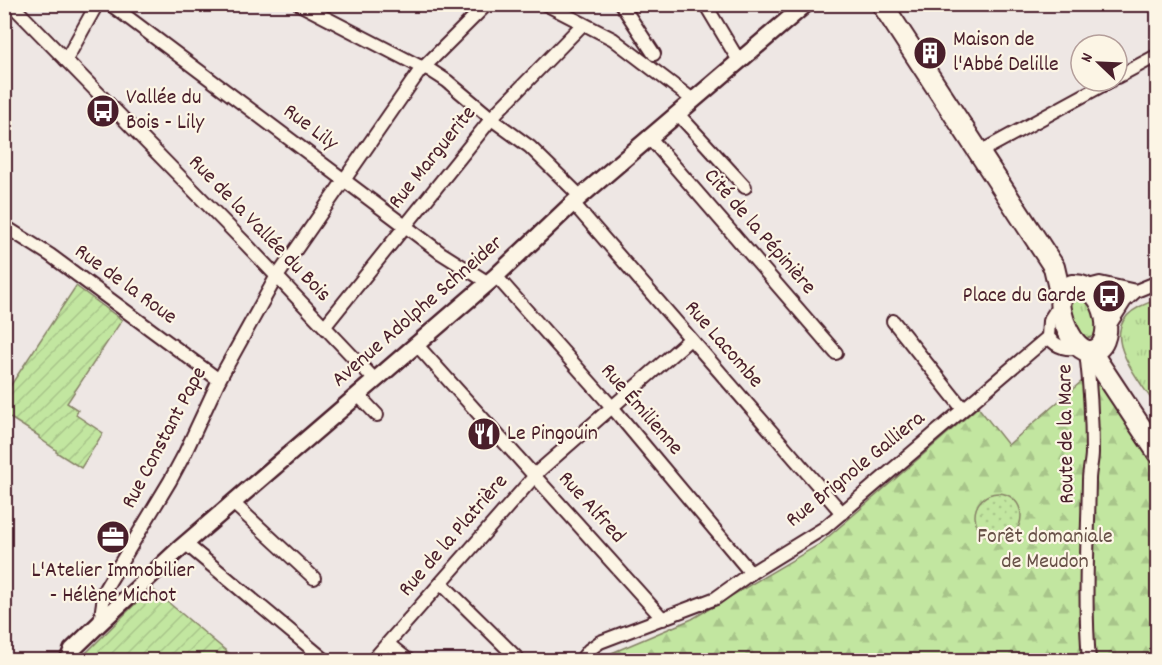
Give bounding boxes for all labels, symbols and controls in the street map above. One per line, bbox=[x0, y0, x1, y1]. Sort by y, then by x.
place label: Maison de l'Abbé Delille bbox=[953, 25, 1059, 81]
north arrow bbox=[1069, 33, 1129, 93]
building icon: Maison de l'Abbé Delille bbox=[912, 35, 948, 71]
text: N bbox=[1075, 50, 1100, 66]
place label: Vallée du Bois - Lily bbox=[126, 83, 205, 139]
bus stop icon: Vallée du Bois - Lily bbox=[85, 93, 121, 129]
street label: Rue Lily bbox=[276, 97, 345, 160]
street label: Rue Marguerite bbox=[382, 100, 484, 216]
street label: Rue de la Vallée du Bois bbox=[180, 148, 338, 310]
street label: Cité de la Pépinière bbox=[695, 162, 823, 302]
street label: Avenue Adolphe Schneider bbox=[325, 228, 511, 395]
street label: Rue de la Roue bbox=[67, 237, 183, 333]
bus stop icon: Place du Garde bbox=[1091, 278, 1127, 314]
place label: Place du Garde bbox=[962, 281, 1086, 312]
street label: Rue Lacombe bbox=[676, 294, 770, 396]
street label: Rue Émilienne bbox=[592, 357, 690, 463]
street label: Rue Constant Pape bbox=[114, 361, 216, 515]
street label: Route de la Mare bbox=[1050, 364, 1084, 504]
street label: Rue Brignole Galliera bbox=[780, 404, 933, 536]
restaurant icon: Le Pingouin bbox=[466, 416, 502, 452]
place label: Le Pingouin bbox=[507, 419, 598, 450]
street label: Rue Alfred bbox=[550, 465, 632, 551]
street label: Rue de la Platrière bbox=[392, 468, 516, 604]
office icon: L'Atelier Immobilier - Hélène Michot bbox=[95, 519, 131, 555]
park label: Forêt domaniale de Meudon bbox=[977, 522, 1113, 578]
place label: L'Atelier Immobilier - Hélène Michot bbox=[32, 556, 195, 612]

